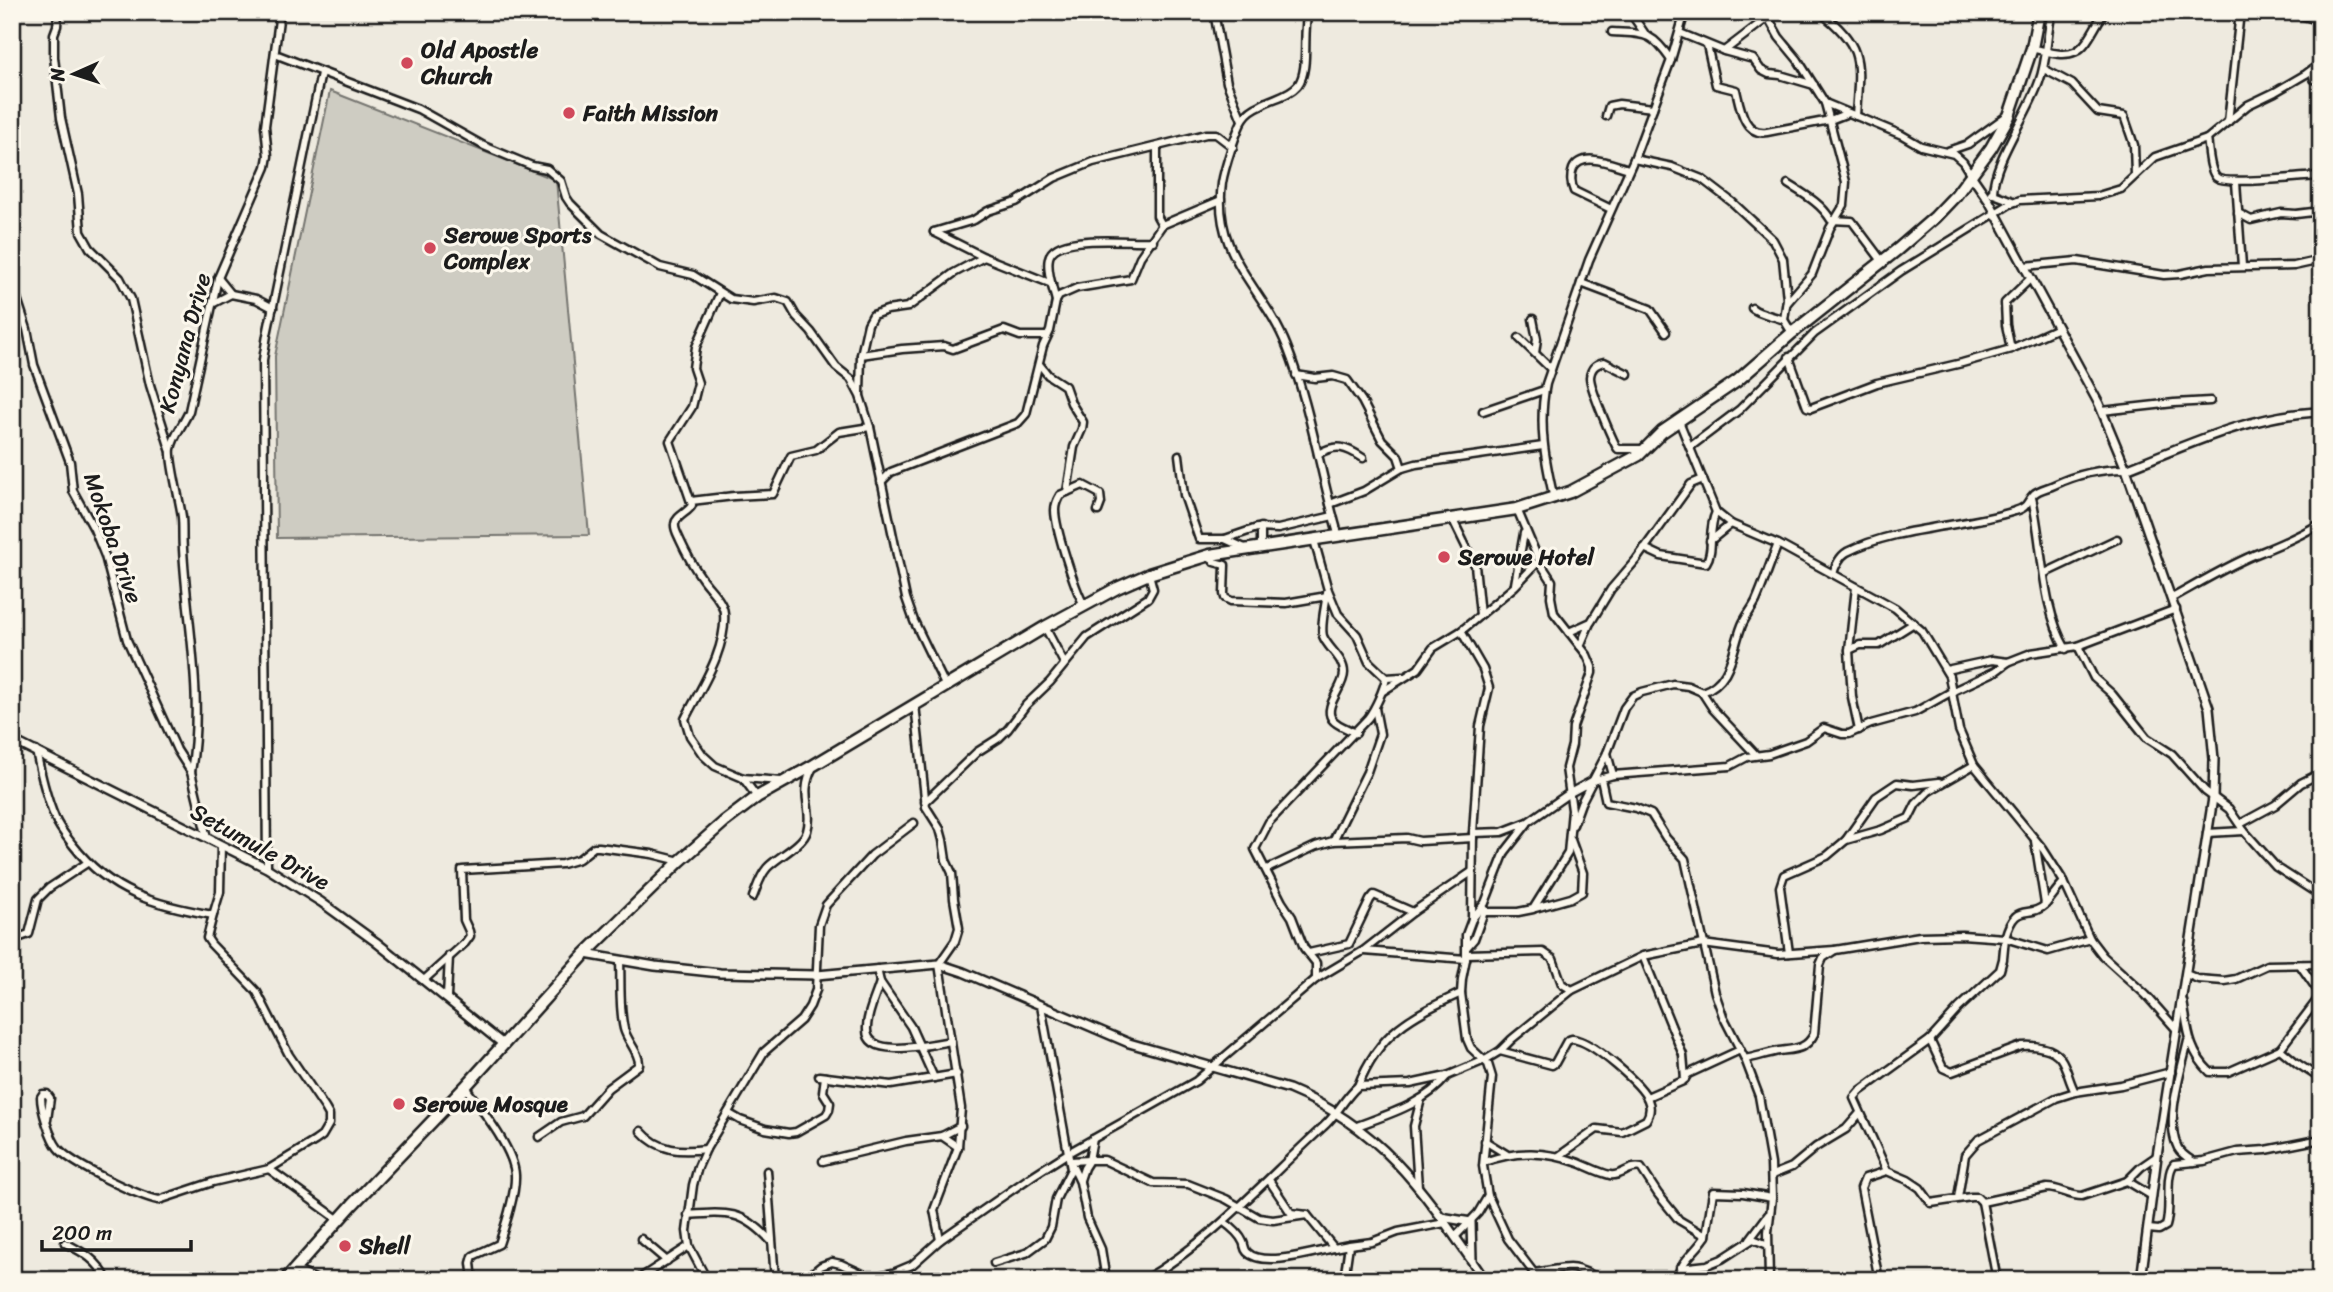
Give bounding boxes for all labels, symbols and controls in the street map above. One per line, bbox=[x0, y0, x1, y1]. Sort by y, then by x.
place label: Old Apostle Church bbox=[420, 30, 539, 97]
north arrow bbox=[38, 38, 108, 108]
marker: Old Apostle Church bbox=[399, 55, 415, 71]
text: N bbox=[41, 67, 74, 83]
place label: Faith Mission bbox=[582, 93, 719, 134]
marker: Faith Mission bbox=[561, 105, 577, 121]
place label: Serowe Sports Complex bbox=[443, 215, 592, 282]
marker: Serowe Sports Complex bbox=[422, 240, 438, 256]
street label: Konyana Drive bbox=[147, 268, 223, 418]
street label: Mokoba Drive bbox=[71, 467, 155, 609]
place label: Serowe Hotel bbox=[1457, 537, 1595, 578]
marker: Serowe Hotel bbox=[1436, 549, 1452, 565]
street label: Setumule Drive bbox=[183, 792, 337, 902]
place label: Serowe Mosque bbox=[412, 1084, 569, 1125]
marker: Serowe Mosque bbox=[391, 1096, 407, 1112]
scale bar bbox=[42, 1208, 191, 1252]
text: 200 m bbox=[52, 1214, 112, 1252]
place label: Shell bbox=[358, 1226, 412, 1267]
marker: Shell bbox=[337, 1238, 353, 1254]

